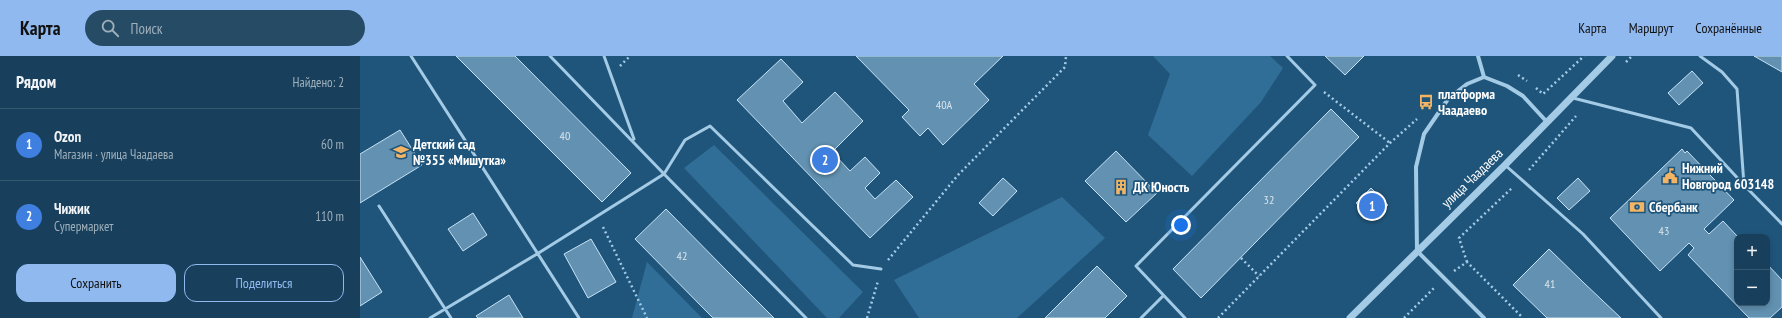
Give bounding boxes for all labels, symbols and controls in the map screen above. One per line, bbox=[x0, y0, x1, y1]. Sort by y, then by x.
search box bbox=[85, 10, 365, 46]
text: Карта bbox=[20, 16, 61, 40]
icon: search bbox=[99, 17, 121, 39]
text: Поиск bbox=[131, 19, 163, 38]
text: Карта bbox=[1578, 19, 1607, 37]
text: Маршрут bbox=[1629, 19, 1673, 37]
text: Сохранённые bbox=[1695, 19, 1762, 37]
text: Рядом bbox=[16, 71, 56, 93]
text: Найдено: 2 bbox=[293, 74, 344, 91]
place label: платформа Чаадаево bbox=[1438, 85, 1495, 119]
bus stop icon: платформа Чаадаево bbox=[1417, 93, 1435, 111]
house number: 40А bbox=[936, 97, 953, 112]
text: Ozon bbox=[54, 127, 81, 146]
house number: 40 bbox=[560, 128, 570, 143]
place label: Детский сад №355 «Мишутка» bbox=[413, 135, 506, 169]
text: 1 bbox=[26, 136, 32, 153]
text: 60 m bbox=[321, 136, 344, 153]
school or university icon: Детский сад №355 «Мишутка» bbox=[392, 143, 410, 161]
street label: улица Чаадаева bbox=[1438, 144, 1506, 212]
pin: 2 bbox=[812, 145, 838, 175]
text: Магазин · улица Чаадаева bbox=[54, 146, 174, 163]
place label: Нижний Новгород 603148 bbox=[1682, 159, 1774, 193]
public building icon: Нижний Новгород 603148 bbox=[1661, 167, 1679, 185]
building icon: ДК Юность bbox=[1112, 178, 1130, 196]
place label: ДК Юность bbox=[1133, 178, 1190, 196]
pin: 1 bbox=[1359, 191, 1385, 221]
house number: 32 bbox=[1264, 192, 1274, 207]
bank icon: Сбербанк bbox=[1628, 198, 1646, 216]
place label: Сбербанк bbox=[1649, 198, 1698, 216]
text: Чижик bbox=[54, 199, 90, 218]
text: 2 bbox=[26, 208, 32, 225]
text: 110 m bbox=[315, 208, 344, 225]
your location bbox=[1171, 215, 1191, 235]
text: Супермаркет bbox=[54, 218, 113, 235]
house number: 43 bbox=[1659, 223, 1669, 238]
map controls bbox=[1734, 234, 1770, 306]
button: + bbox=[1734, 234, 1770, 270]
house number: 42 bbox=[677, 248, 687, 263]
button: Сохранить bbox=[16, 264, 176, 302]
button: Поделиться bbox=[184, 264, 344, 302]
button: − bbox=[1734, 270, 1770, 306]
house number: 41 bbox=[1545, 276, 1555, 291]

